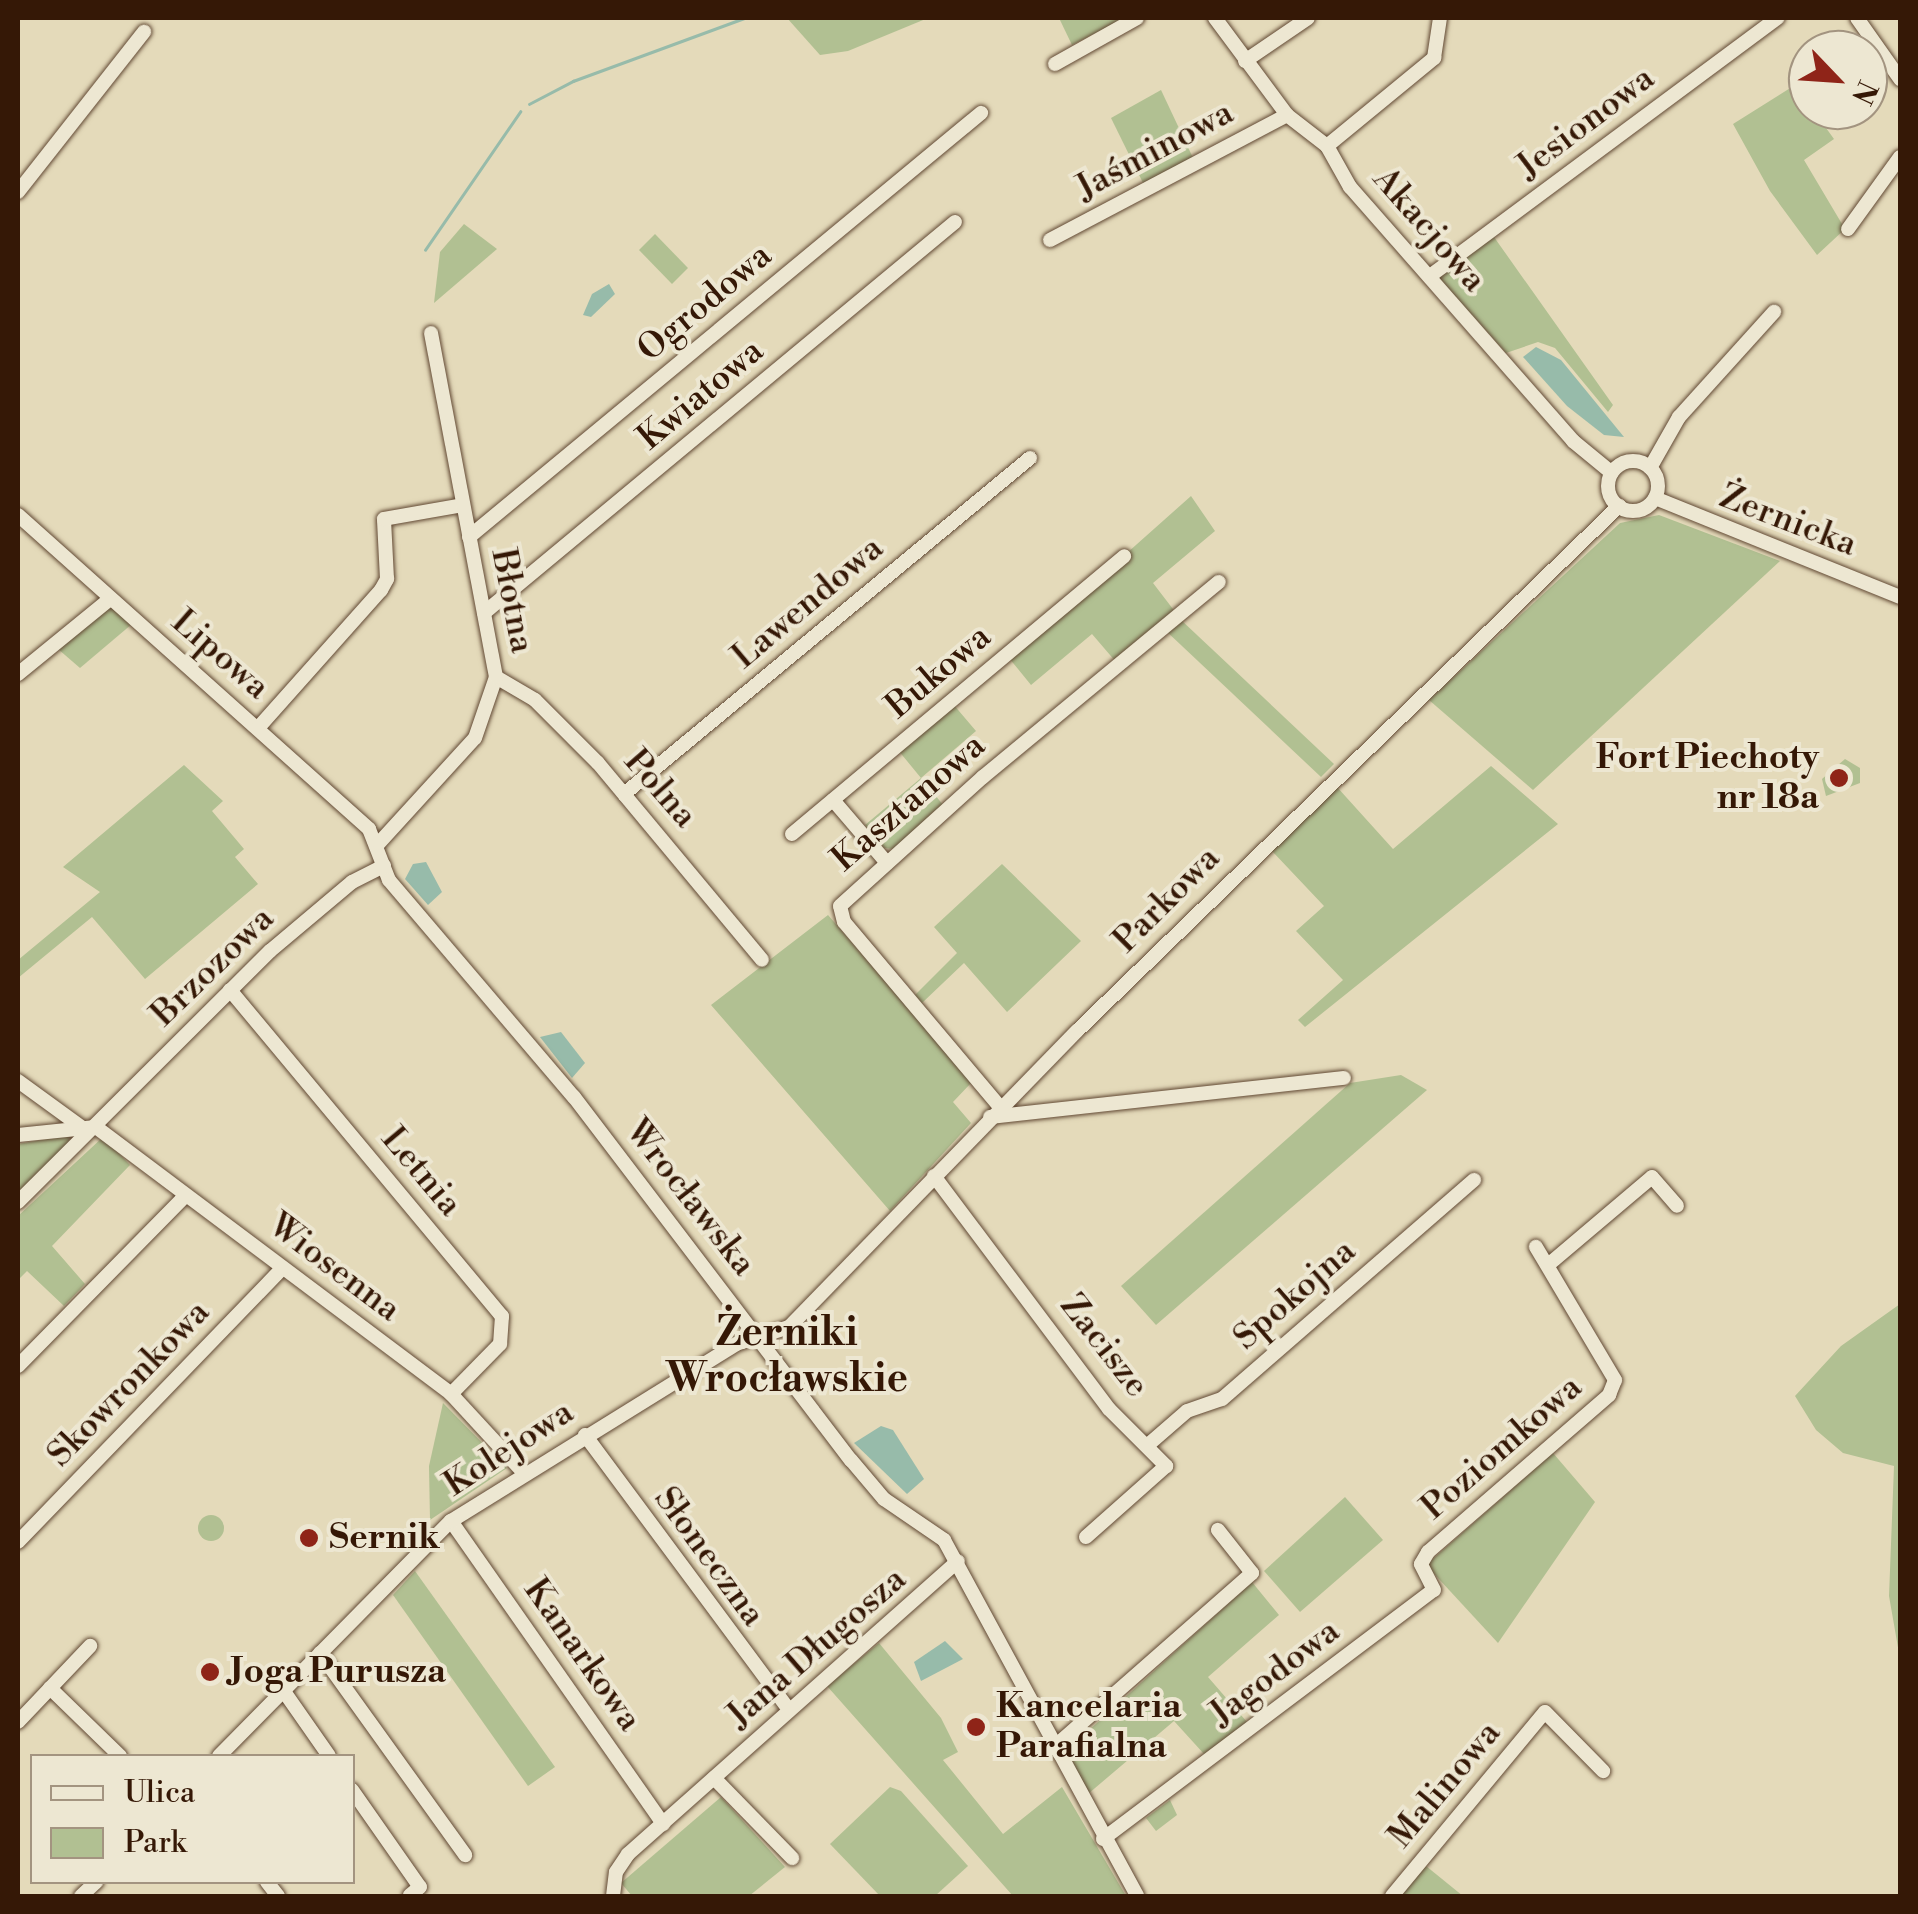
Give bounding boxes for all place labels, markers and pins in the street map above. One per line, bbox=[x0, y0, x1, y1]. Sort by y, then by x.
place label: Fort Piechoty nr 18a bbox=[1596, 737, 1819, 819]
marker: Fort Piechoty nr 18a bbox=[1828, 767, 1850, 789]
place label: Sernik bbox=[329, 1517, 440, 1559]
marker: Sernik bbox=[298, 1527, 320, 1549]
place label: Joga Purusza bbox=[230, 1651, 446, 1693]
marker: Joga Purusza bbox=[199, 1661, 221, 1683]
place label: Kancelaria Parafialna bbox=[996, 1686, 1181, 1768]
marker: Kancelaria Parafialna bbox=[965, 1716, 987, 1738]

